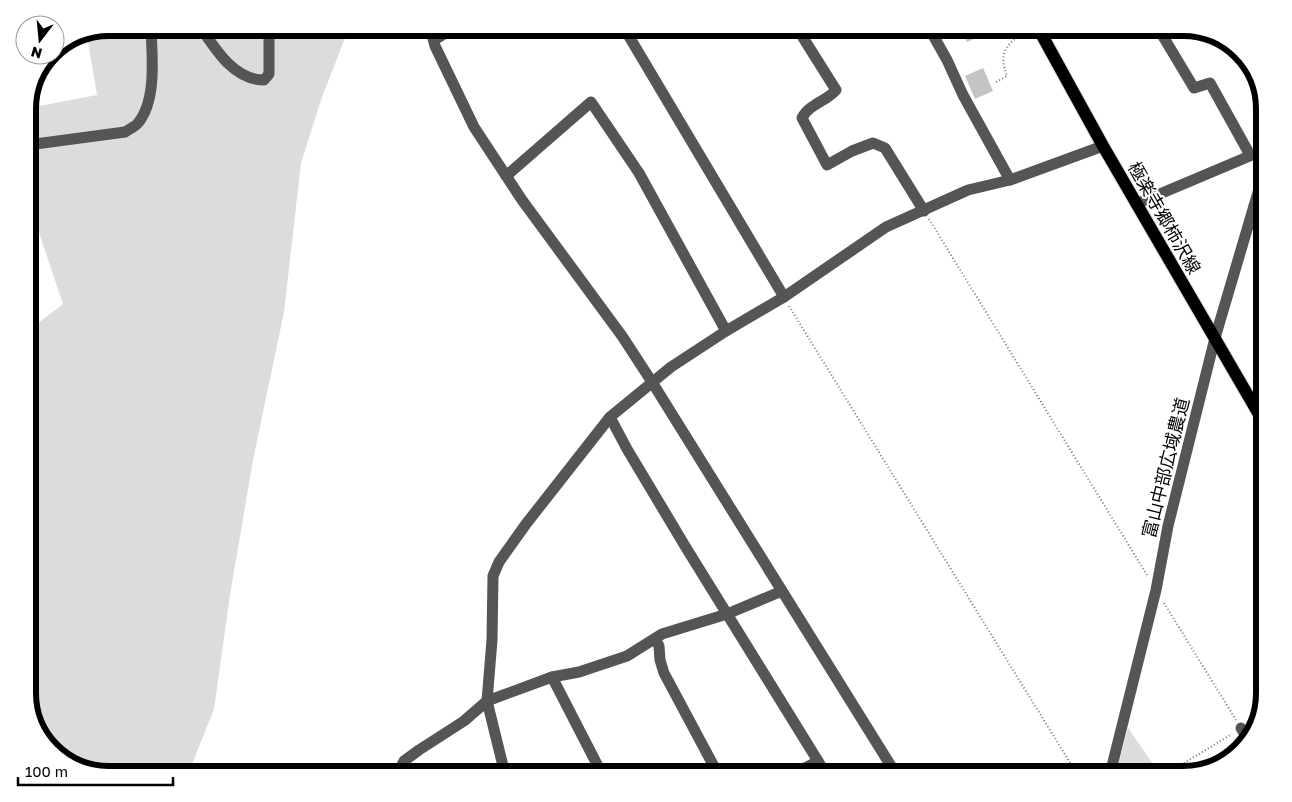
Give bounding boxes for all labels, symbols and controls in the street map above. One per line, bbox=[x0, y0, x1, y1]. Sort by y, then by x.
north arrow bbox=[15, 15, 65, 65]
text: N bbox=[29, 43, 44, 63]
street label: 極楽寺郷柿沢線 bbox=[1124, 157, 1206, 278]
street label: 富山中部広域農道 bbox=[1137, 395, 1193, 540]
scale bar bbox=[18, 754, 172, 786]
text: 100 m bbox=[25, 762, 68, 780]

